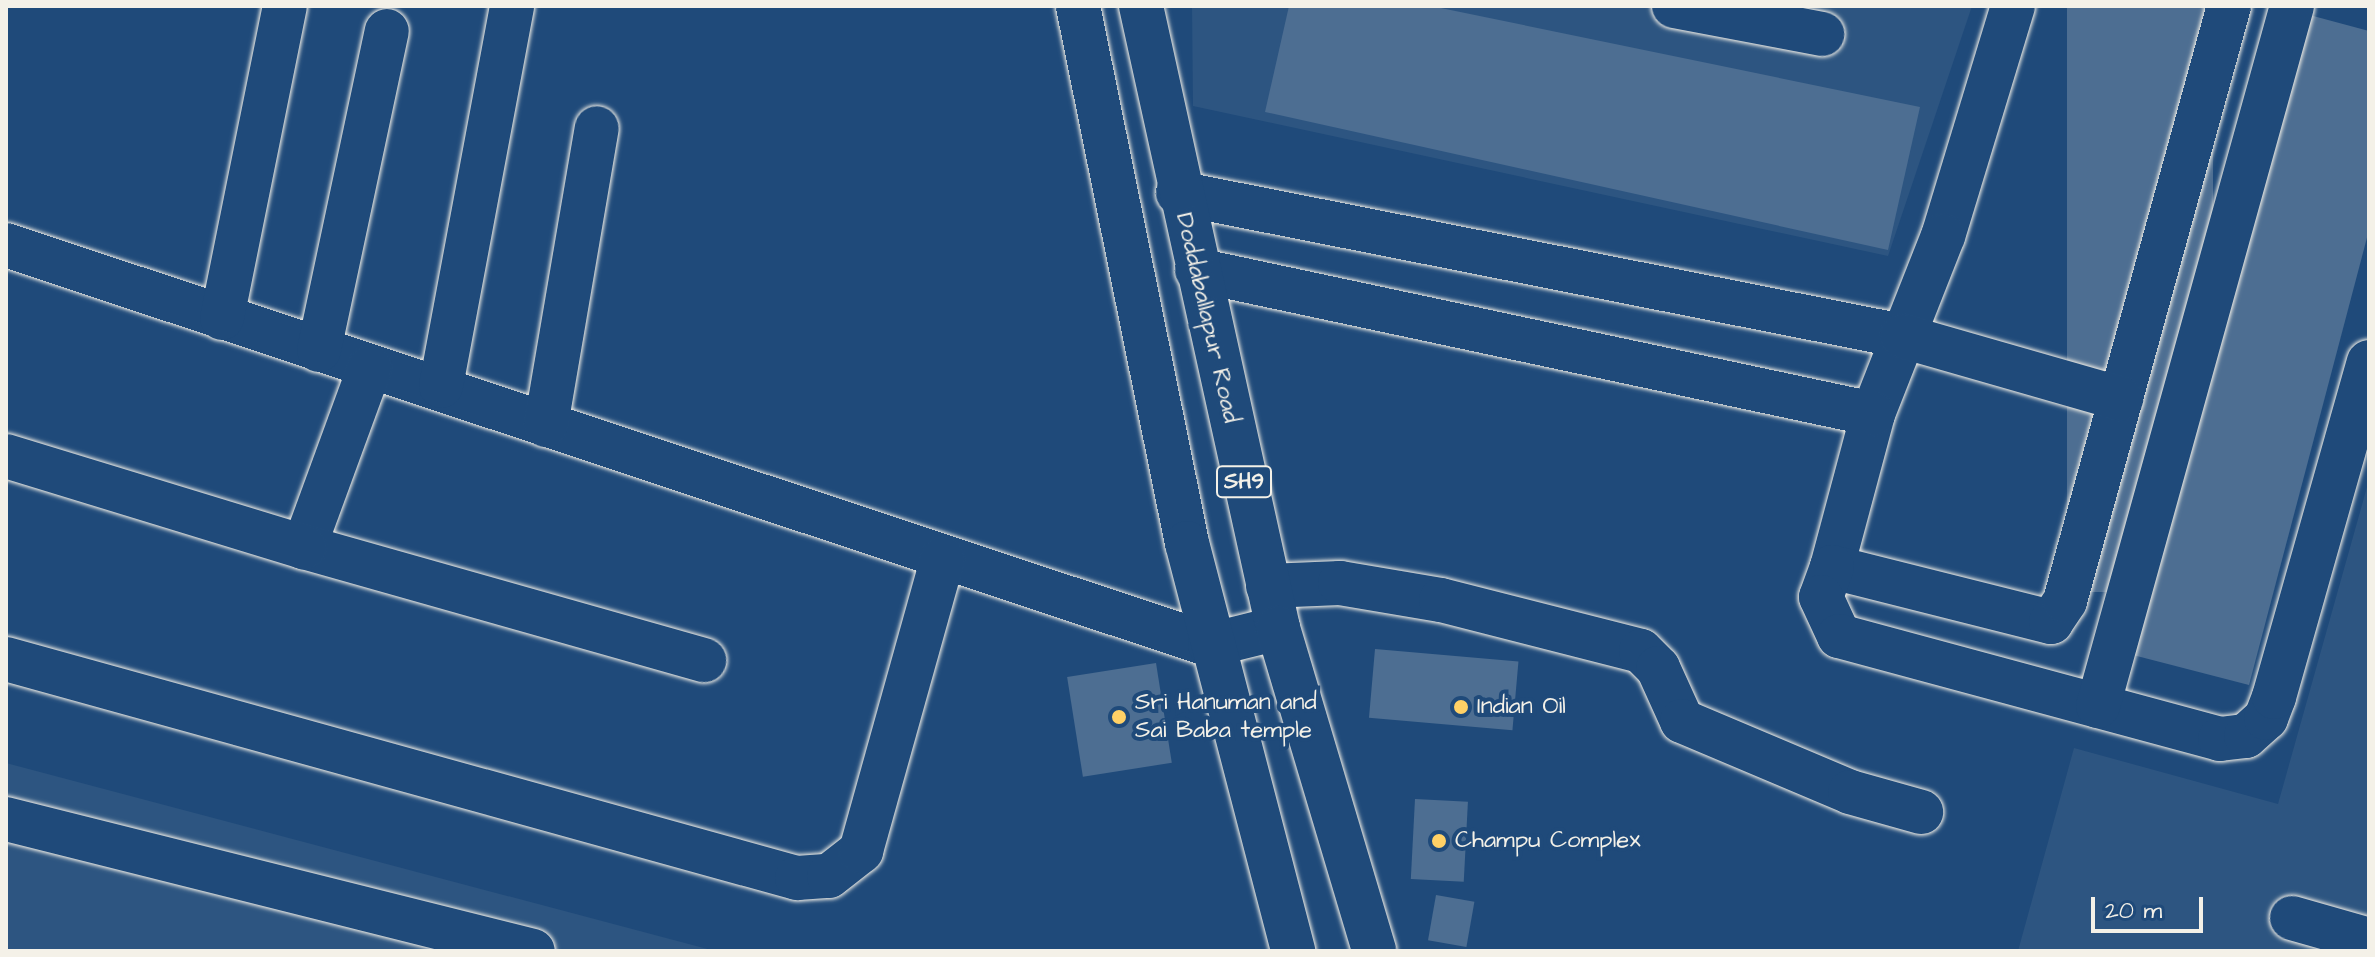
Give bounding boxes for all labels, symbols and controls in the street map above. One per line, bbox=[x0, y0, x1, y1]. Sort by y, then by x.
street label: Doddaballapur Road bbox=[1169, 210, 1245, 426]
road number: SH9 bbox=[1216, 464, 1272, 500]
place label: Sri Hanuman and Sai Baba temple bbox=[1135, 689, 1317, 745]
place label: Indian Oil bbox=[1477, 693, 1566, 721]
marker: Indian Oil bbox=[1452, 698, 1470, 716]
marker: Sri Hanuman and Sai Baba temple bbox=[1110, 708, 1128, 726]
place label: Champu Complex bbox=[1455, 827, 1641, 855]
marker: Champu Complex bbox=[1430, 832, 1448, 850]
scale bar bbox=[2095, 881, 2207, 931]
text: 20 m bbox=[2105, 894, 2162, 928]

